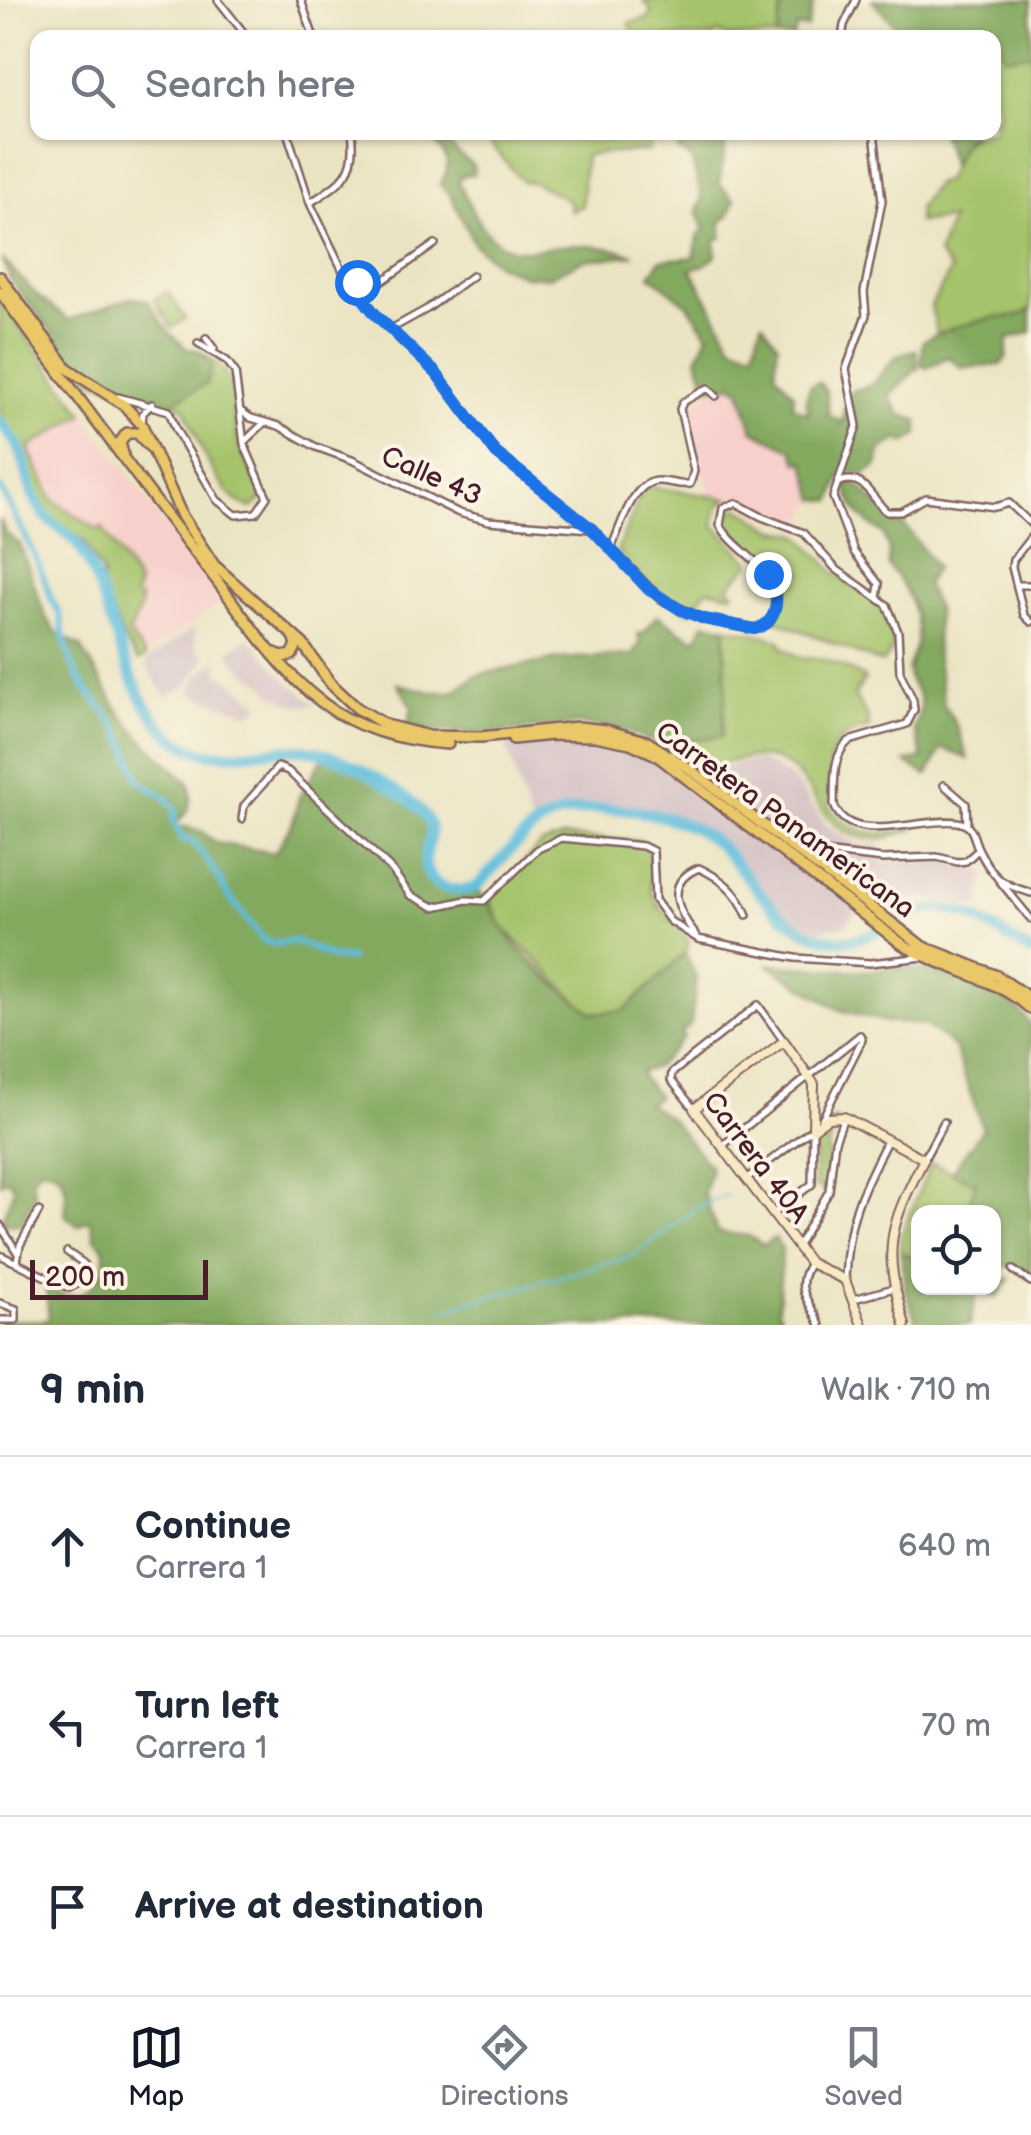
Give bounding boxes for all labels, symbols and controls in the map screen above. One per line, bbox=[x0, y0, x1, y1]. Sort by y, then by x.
search box bbox=[30, 30, 1001, 140]
icon: search bbox=[65, 58, 120, 113]
text: Search here bbox=[145, 63, 356, 108]
route start bbox=[335, 260, 381, 306]
street label: Calle 43 bbox=[376, 440, 487, 513]
route end bbox=[746, 552, 792, 598]
street label: Carretera Panamericana bbox=[649, 715, 921, 925]
street label: Carrera 40A bbox=[696, 1086, 816, 1231]
map controls bbox=[911, 1205, 1001, 1295]
button: locate bbox=[911, 1205, 1001, 1295]
scale bar bbox=[30, 1255, 208, 1300]
text: 200 m bbox=[45, 1261, 125, 1294]
text: 9 min bbox=[40, 1365, 146, 1416]
text: Walk · 710 m bbox=[821, 1371, 991, 1410]
text: Continue bbox=[135, 1504, 291, 1549]
icon: ahead bbox=[40, 1519, 95, 1574]
text: 640 m bbox=[898, 1527, 991, 1566]
text: Carrera 1 bbox=[135, 1549, 267, 1588]
text: Turn left bbox=[135, 1684, 279, 1729]
icon: left bbox=[40, 1699, 95, 1754]
text: 70 m bbox=[921, 1707, 991, 1746]
text: Carrera 1 bbox=[135, 1729, 267, 1768]
icon: arrive bbox=[40, 1879, 95, 1934]
text: Arrive at destination bbox=[135, 1884, 484, 1929]
tab: Map bbox=[128, 2020, 184, 2113]
tab: Directions bbox=[440, 2020, 569, 2113]
tab: Saved bbox=[825, 2020, 903, 2113]

